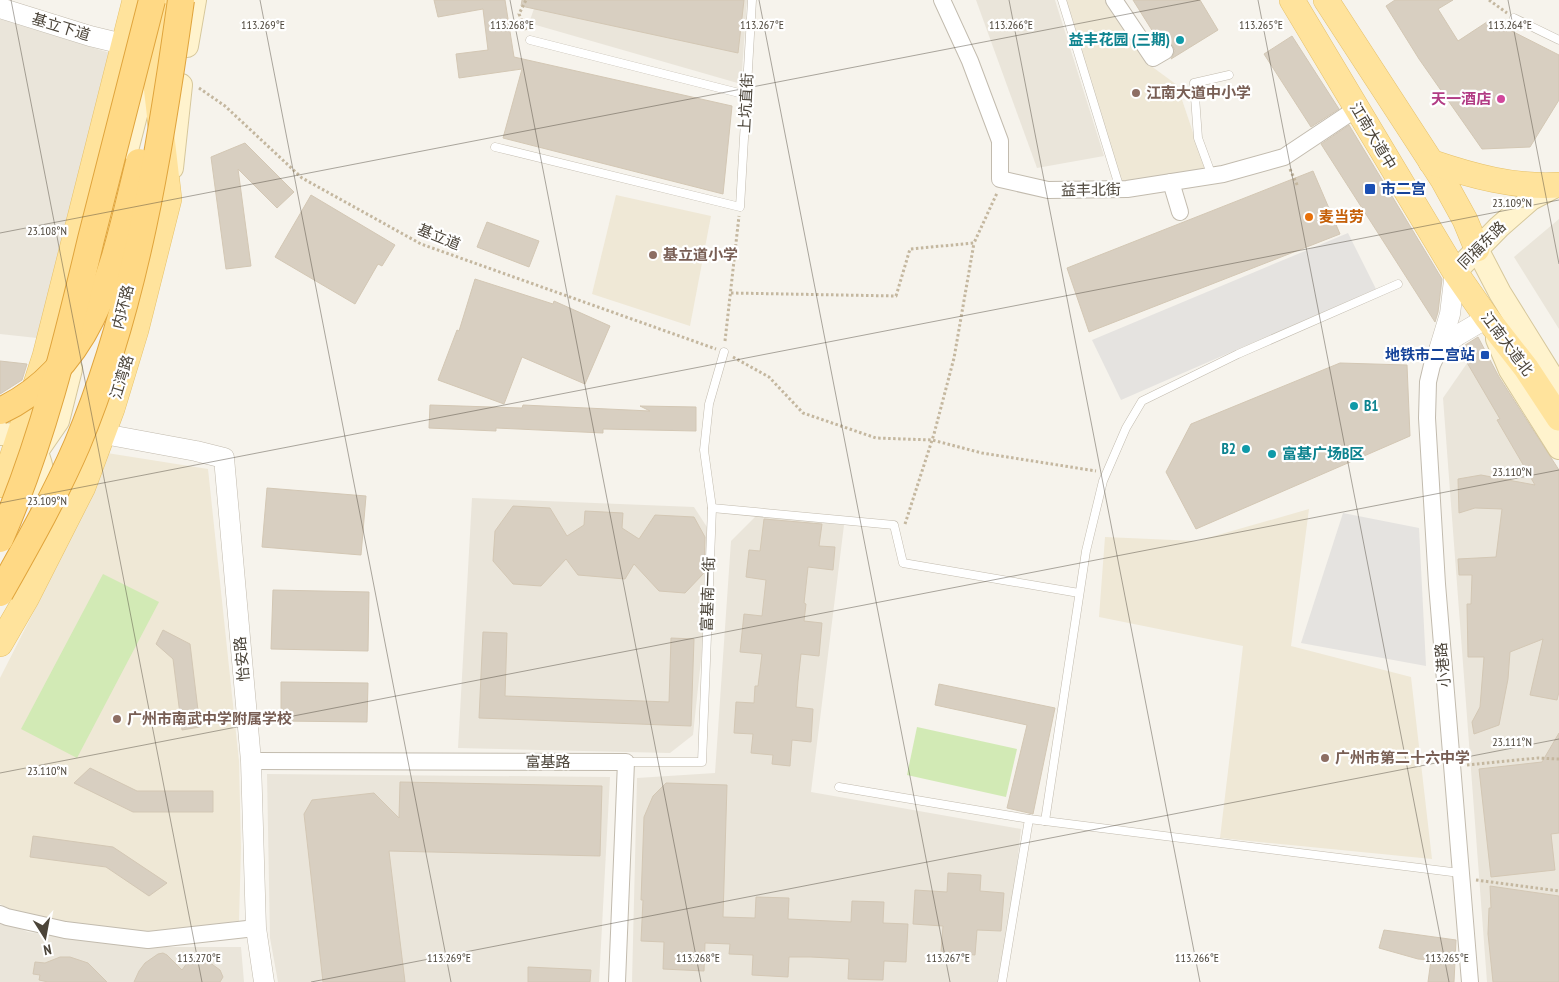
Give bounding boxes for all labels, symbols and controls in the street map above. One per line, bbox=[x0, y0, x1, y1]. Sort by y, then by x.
street label: 基立下道 bbox=[30, 9, 93, 44]
text: 113.269°E bbox=[241, 17, 285, 32]
text: 113.268°E bbox=[490, 17, 534, 32]
text: 113.267°E bbox=[740, 17, 784, 32]
text: 113.266°E bbox=[989, 17, 1033, 32]
text: 113.265°E bbox=[1239, 17, 1283, 32]
text: 113.264°E bbox=[1488, 17, 1532, 32]
place label: 益丰花园 (三期) bbox=[1069, 30, 1170, 49]
marker: 益丰花园 (三期) bbox=[1174, 34, 1186, 46]
street label: 上坑直街 bbox=[734, 73, 757, 133]
place label: 江南大道中小学 bbox=[1146, 83, 1251, 102]
marker: 江南大道中小学 bbox=[1130, 87, 1142, 99]
place label: 天一酒店 bbox=[1431, 89, 1491, 108]
marker: 天一酒店 bbox=[1495, 93, 1507, 105]
street label: 江南大道中 bbox=[1346, 99, 1401, 173]
street label: 益丰北街 bbox=[1061, 179, 1121, 200]
place label: 市二宫 bbox=[1381, 179, 1426, 198]
marker: 市二宫 bbox=[1363, 182, 1377, 196]
text: 23.109°N bbox=[1492, 195, 1532, 210]
place label: 麦当劳 bbox=[1319, 207, 1364, 226]
marker: 麦当劳 bbox=[1303, 211, 1315, 223]
street label: 同福东路 bbox=[1454, 217, 1510, 273]
street label: 基立道 bbox=[415, 219, 464, 254]
text: 23.108°N bbox=[27, 223, 67, 238]
place label: 基立道小学 bbox=[663, 245, 738, 264]
marker: 基立道小学 bbox=[647, 249, 659, 261]
street label: 内环路 bbox=[108, 283, 137, 331]
street label: 江南大道北 bbox=[1477, 308, 1538, 379]
place label: 地铁市二宫站 bbox=[1385, 345, 1475, 364]
marker: 地铁市二宫站 bbox=[1479, 349, 1491, 361]
street label: 江湾路 bbox=[106, 353, 137, 401]
place label: B1 bbox=[1364, 396, 1379, 415]
marker: B1 bbox=[1348, 400, 1360, 412]
place label: B2 bbox=[1221, 439, 1236, 458]
marker: B2 bbox=[1240, 443, 1252, 455]
place label: 富基广场B区 bbox=[1282, 444, 1364, 463]
marker: 富基广场B区 bbox=[1266, 448, 1278, 460]
text: 23.110°N bbox=[1492, 464, 1532, 479]
text: 23.109°N bbox=[27, 493, 67, 508]
street label: 富基南一街 bbox=[697, 556, 718, 632]
street label: 怡安路 bbox=[230, 636, 253, 682]
street label: 小港路 bbox=[1431, 642, 1454, 688]
place label: 广州市南武中学附属学校 bbox=[127, 709, 292, 728]
marker: 广州市南武中学附属学校 bbox=[111, 713, 123, 725]
text: 23.111°N bbox=[1492, 734, 1532, 749]
place label: 广州市第二十六中学 bbox=[1335, 748, 1470, 767]
street label: 富基路 bbox=[525, 752, 571, 771]
marker: 广州市第二十六中学 bbox=[1319, 752, 1331, 764]
text: 23.110°N bbox=[27, 763, 67, 778]
north arrow bbox=[20, 912, 70, 962]
text: N bbox=[42, 940, 53, 959]
text: 113.270°E bbox=[177, 950, 221, 965]
text: 113.269°E bbox=[427, 950, 471, 965]
text: 113.268°E bbox=[676, 950, 720, 965]
text: 113.267°E bbox=[926, 950, 970, 965]
text: 113.266°E bbox=[1175, 950, 1219, 965]
text: 113.265°E bbox=[1425, 950, 1469, 965]

